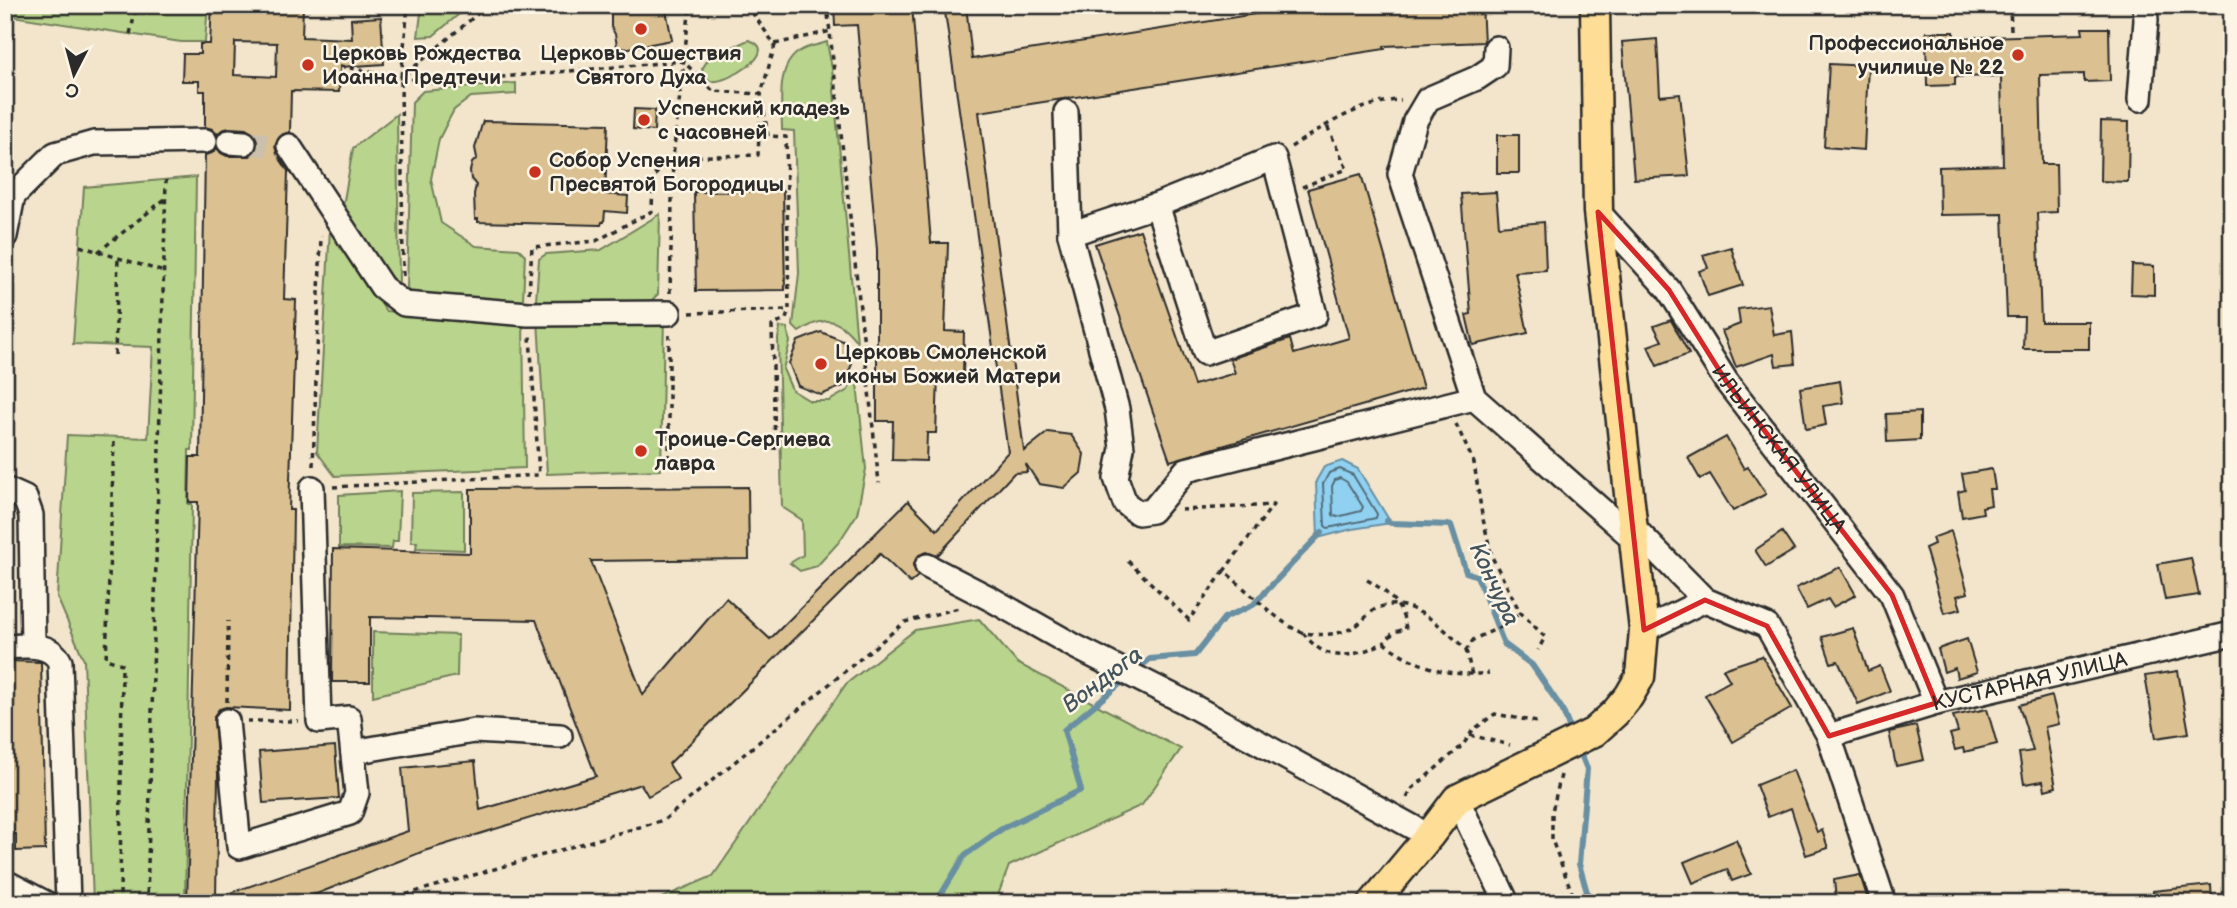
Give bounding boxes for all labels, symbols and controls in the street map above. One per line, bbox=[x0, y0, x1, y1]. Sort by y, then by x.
marker: Церковь Сошествия Святого Духа bbox=[633, 21, 649, 37]
place label: Профессиональное училище № 22 bbox=[1808, 31, 2004, 80]
north arrow bbox=[38, 38, 108, 108]
place label: Церковь Рождества Иоанна Предтечи bbox=[322, 41, 522, 90]
place label: Церковь Сошествия Святого Духа bbox=[540, 41, 742, 90]
marker: Профессиональное училище № 22 bbox=[2010, 47, 2026, 63]
marker: Церковь Рождества Иоанна Предтечи bbox=[300, 57, 316, 73]
text: С bbox=[65, 77, 80, 102]
place label: Успенский кладезь с часовней bbox=[658, 96, 850, 145]
marker: Успенский кладезь с часовней bbox=[636, 112, 652, 128]
place label: Собор Успения Пресвятой Богородицы bbox=[549, 148, 784, 197]
marker: Собор Успения Пресвятой Богородицы bbox=[527, 164, 543, 180]
place label: Церковь Смоленской иконы Божией Матери bbox=[835, 340, 1061, 389]
marker: Церковь Смоленской иконы Божией Матери bbox=[813, 356, 829, 372]
street label: ИЛЬИНСКАЯ УЛИЦА bbox=[1706, 360, 1852, 539]
place label: Троице-Сергиева лавра bbox=[654, 427, 831, 476]
marker: Троице-Сергиева лавра bbox=[633, 443, 649, 459]
water label: Кончура bbox=[1463, 538, 1526, 631]
water label: Вондюга bbox=[1057, 641, 1148, 719]
street label: КУСТАРНАЯ УЛИЦА bbox=[1930, 647, 2130, 716]

